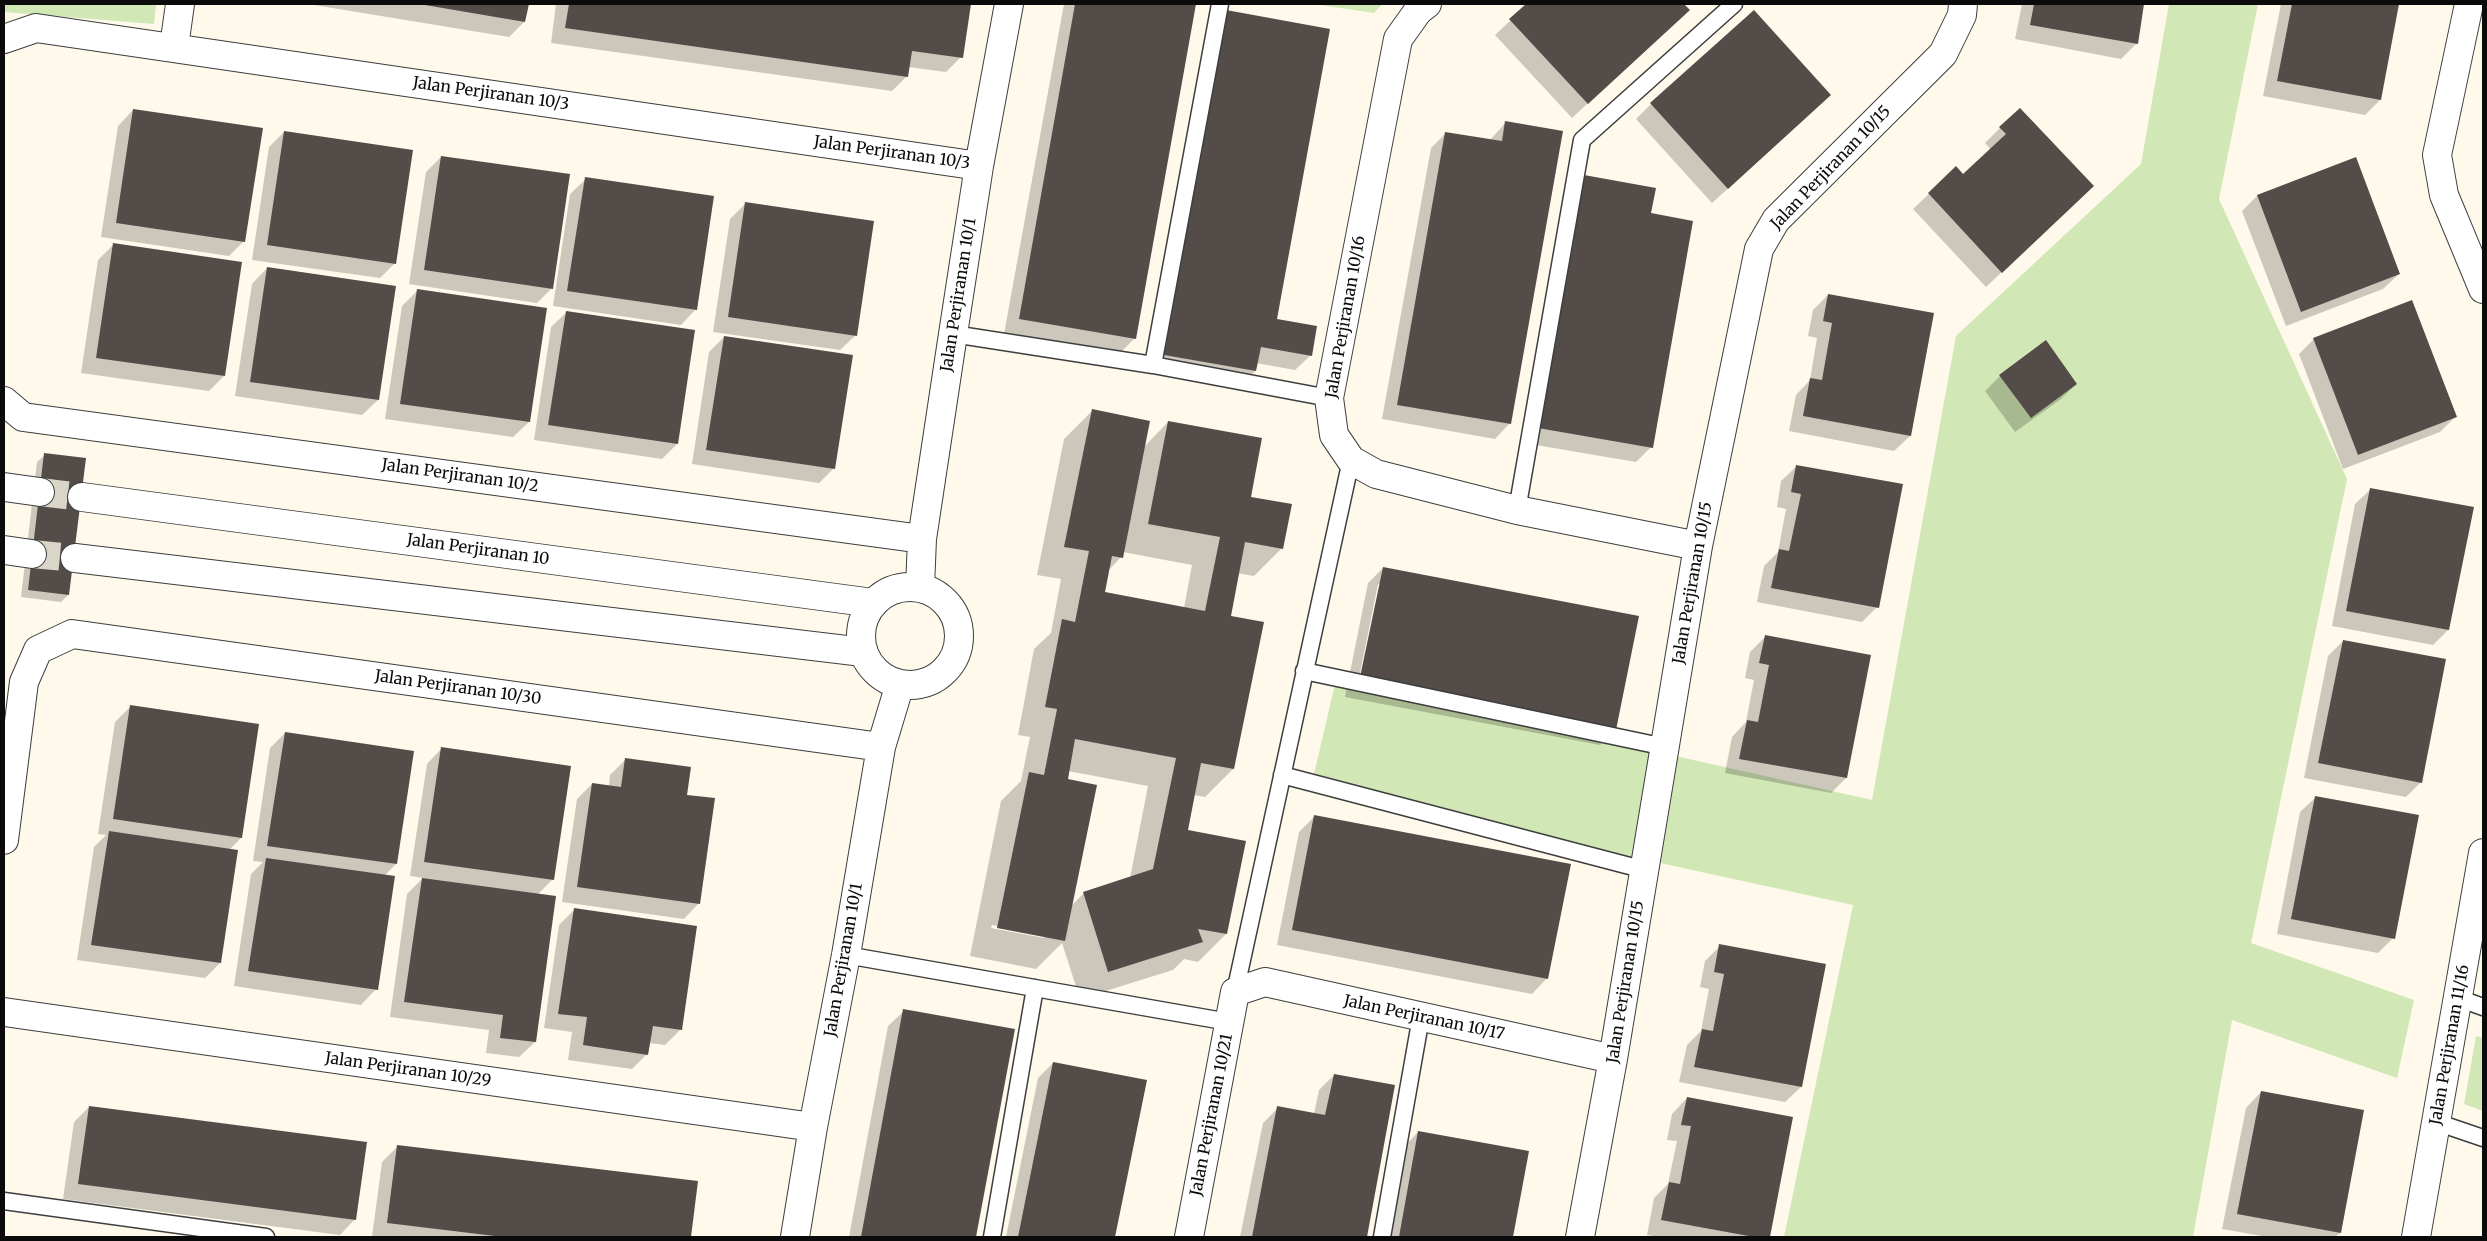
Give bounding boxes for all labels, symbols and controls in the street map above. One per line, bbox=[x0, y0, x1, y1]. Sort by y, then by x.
street label: Jalan Perjiranan 10/3 bbox=[412, 74, 570, 114]
street label: Jalan Perjiranan 10/15 bbox=[1767, 102, 1895, 234]
street label: Jalan Perjiranan 10/3 bbox=[813, 133, 971, 173]
street label: Jalan Perjiranan 10/1 bbox=[937, 217, 981, 373]
street label: Jalan Perjiranan 10/16 bbox=[1322, 234, 1370, 400]
street label: Jalan Perjiranan 10/2 bbox=[380, 455, 540, 497]
street label: Jalan Perjiranan 10/15 bbox=[1669, 500, 1717, 666]
street label: Jalan Perjiranan 10 bbox=[406, 531, 550, 569]
street label: Jalan Perjiranan 10/30 bbox=[374, 667, 542, 709]
street label: Jalan Perjiranan 10/1 bbox=[821, 882, 867, 1038]
street label: Jalan Perjiranan 10/15 bbox=[1604, 899, 1648, 1065]
street label: Jalan Perjiranan 11/16 bbox=[2426, 963, 2474, 1127]
street label: Jalan Perjiranan 10/17 bbox=[1342, 992, 1506, 1044]
street label: Jalan Perjiranan 10/21 bbox=[1187, 1032, 1237, 1198]
street label: Jalan Perjiranan 10/29 bbox=[324, 1049, 492, 1091]

